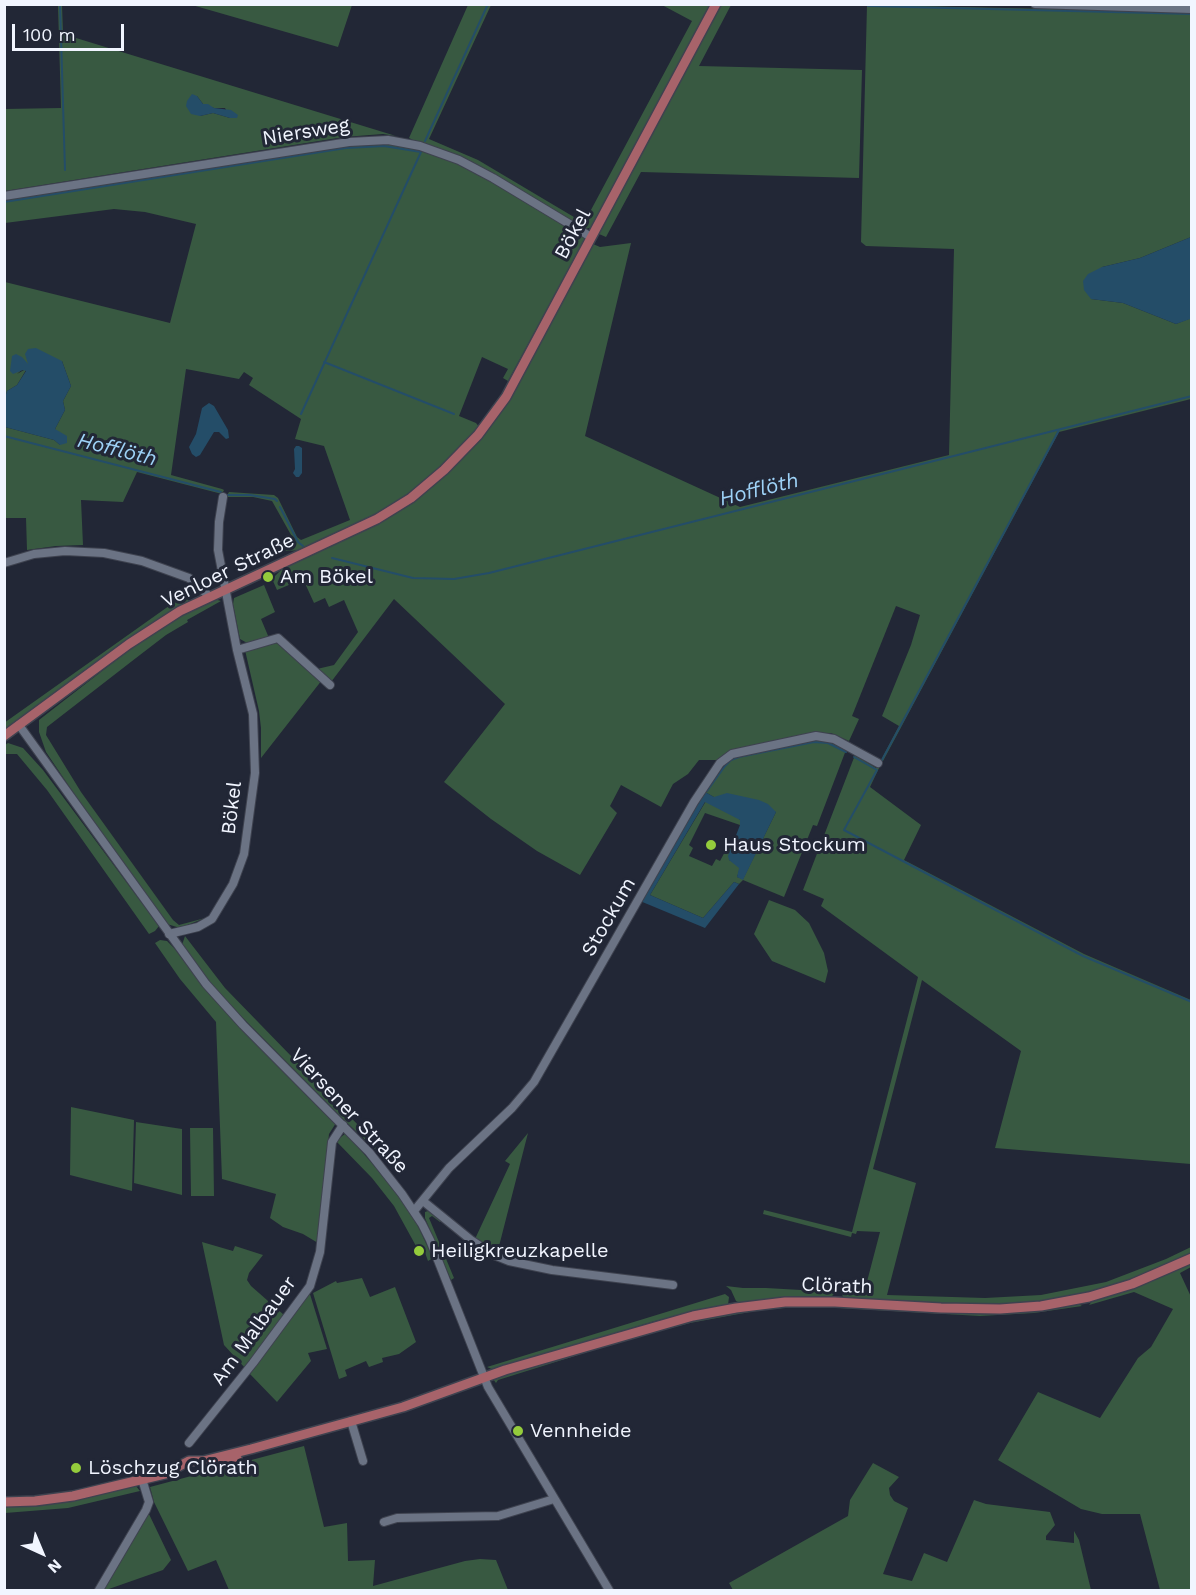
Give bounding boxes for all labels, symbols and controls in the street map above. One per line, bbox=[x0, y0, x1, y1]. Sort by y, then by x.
scale bar bbox=[15, 12, 128, 50]
text: 100 m bbox=[23, 24, 76, 45]
street label: Niersweg bbox=[261, 113, 351, 151]
street label: Bökel bbox=[550, 205, 596, 263]
water label: Hofflöth bbox=[75, 428, 159, 472]
water label: Hofflöth bbox=[717, 468, 801, 512]
street label: Venloer Straße bbox=[158, 528, 298, 614]
place label: Am Bökel bbox=[280, 565, 373, 589]
marker: Am Bökel bbox=[261, 570, 275, 584]
street label: Bökel bbox=[217, 780, 247, 836]
place label: Haus Stockum bbox=[723, 833, 866, 857]
marker: Haus Stockum bbox=[704, 838, 718, 852]
street label: Stockum bbox=[577, 873, 641, 961]
street label: Viersener Straße bbox=[285, 1043, 413, 1179]
place label: Heiligkreuzkapelle bbox=[431, 1239, 609, 1263]
marker: Heiligkreuzkapelle bbox=[412, 1244, 426, 1258]
street label: Am Malbauer bbox=[206, 1272, 302, 1390]
street label: Clörath bbox=[801, 1273, 873, 1299]
place label: Vennheide bbox=[530, 1419, 632, 1443]
marker: Vennheide bbox=[511, 1424, 525, 1438]
place label: Löschzug Clörath bbox=[88, 1456, 258, 1480]
marker: Löschzug Clörath bbox=[69, 1461, 83, 1475]
north arrow bbox=[12, 1523, 72, 1583]
text: N bbox=[44, 1555, 66, 1577]

